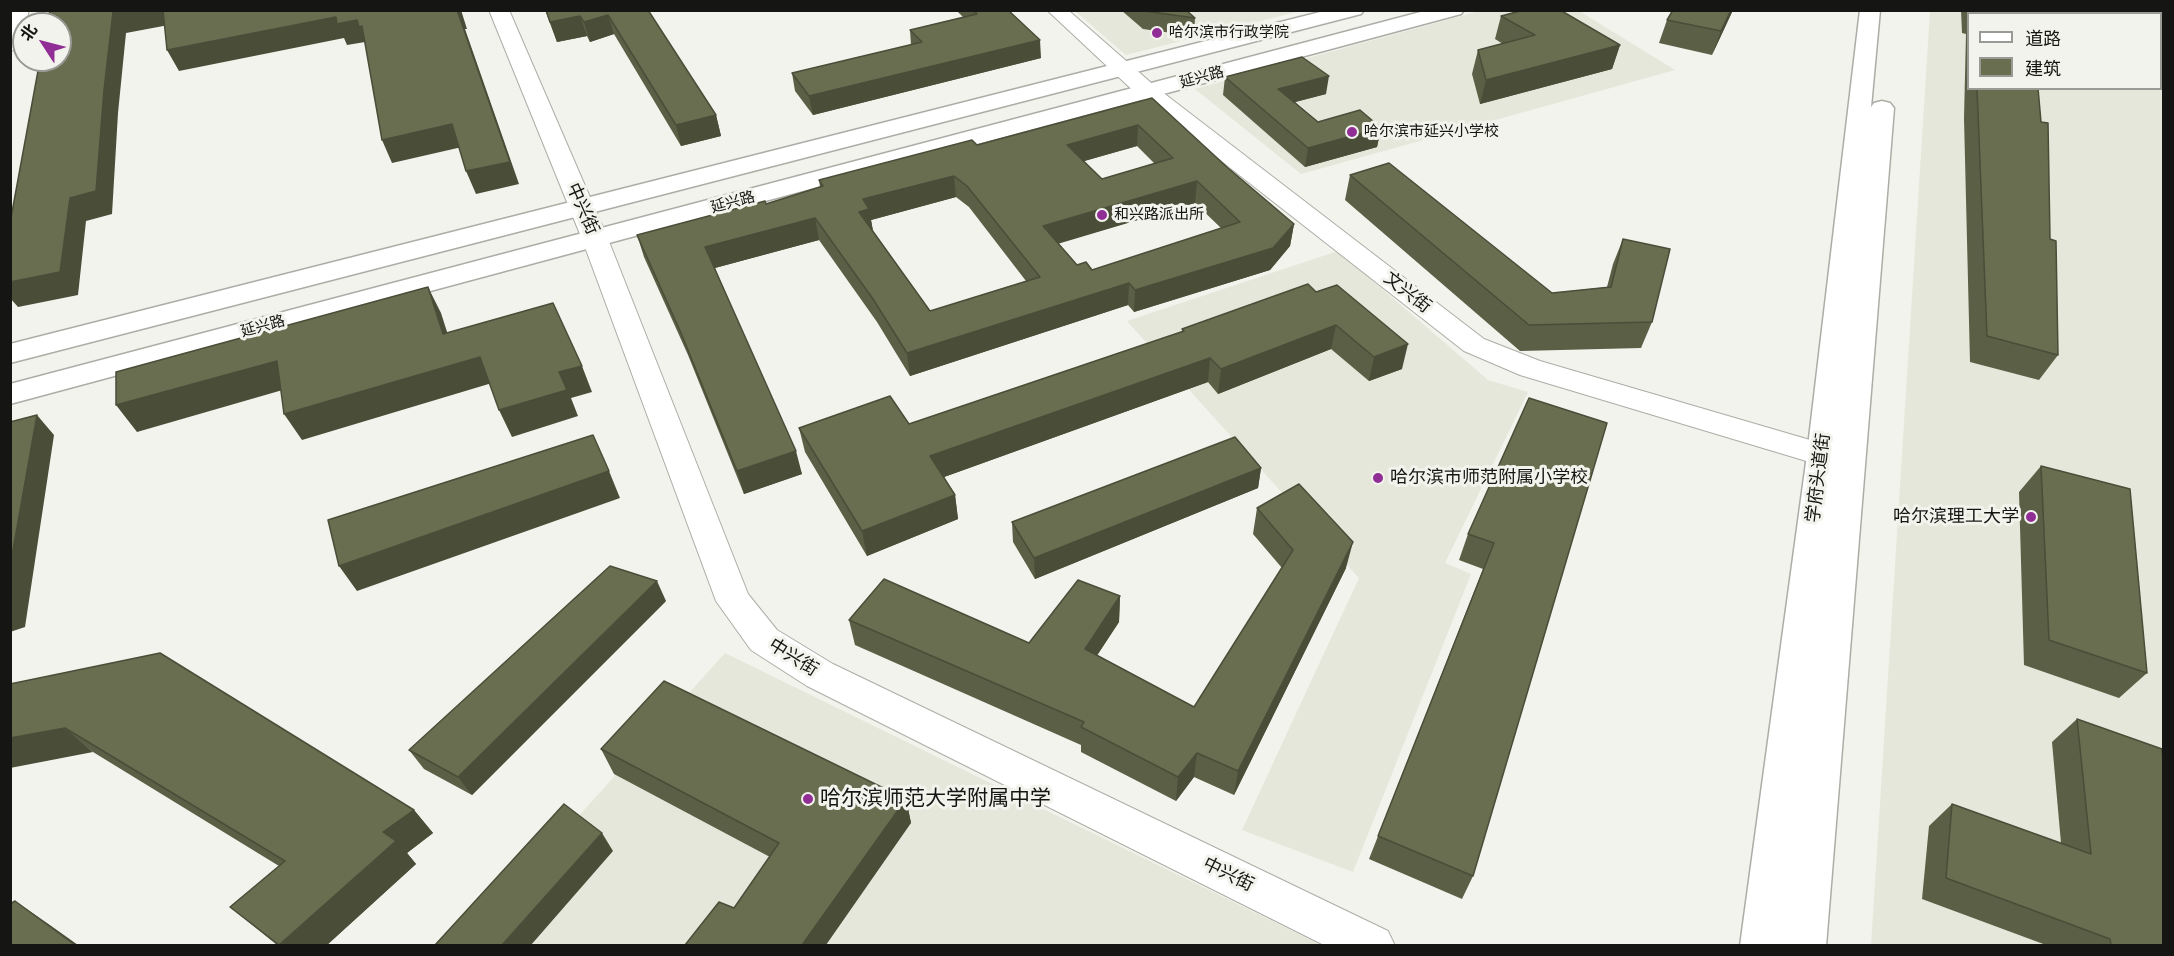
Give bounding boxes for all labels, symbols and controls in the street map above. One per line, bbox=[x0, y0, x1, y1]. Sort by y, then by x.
north arrow bbox=[12, 12, 72, 72]
legend bbox=[1967, 12, 2162, 90]
text: 北 bbox=[15, 20, 42, 45]
place label: 哈尔滨市行政学院 bbox=[1169, 24, 1289, 42]
marker: 哈尔滨市行政学院 bbox=[1150, 26, 1164, 40]
text: 道路 bbox=[2025, 27, 2061, 51]
text: 建筑 bbox=[2025, 57, 2061, 81]
street label: 延兴路 bbox=[1178, 63, 1226, 93]
place label: 哈尔滨市延兴小学校 bbox=[1364, 123, 1499, 141]
marker: 哈尔滨市延兴小学校 bbox=[1345, 125, 1359, 139]
street label: 中兴街 bbox=[561, 180, 603, 238]
street label: 延兴路 bbox=[709, 188, 757, 218]
place label: 和兴路派出所 bbox=[1114, 206, 1204, 224]
marker: 和兴路派出所 bbox=[1095, 208, 1109, 222]
street label: 文兴街 bbox=[1379, 268, 1435, 318]
street label: 延兴路 bbox=[239, 312, 287, 342]
street label: 学府头道街 bbox=[1803, 432, 1835, 524]
place label: 哈尔滨市师范附属小学校 bbox=[1390, 467, 1588, 489]
marker: 哈尔滨市师范附属小学校 bbox=[1371, 471, 1385, 485]
place label: 哈尔滨理工大学 bbox=[1893, 506, 2019, 528]
marker: 哈尔滨理工大学 bbox=[2024, 510, 2038, 524]
street label: 中兴街 bbox=[764, 635, 822, 681]
place label: 哈尔滨师范大学附属中学 bbox=[820, 786, 1051, 812]
marker: 哈尔滨师范大学附属中学 bbox=[801, 792, 815, 806]
street label: 中兴街 bbox=[1199, 853, 1257, 897]

